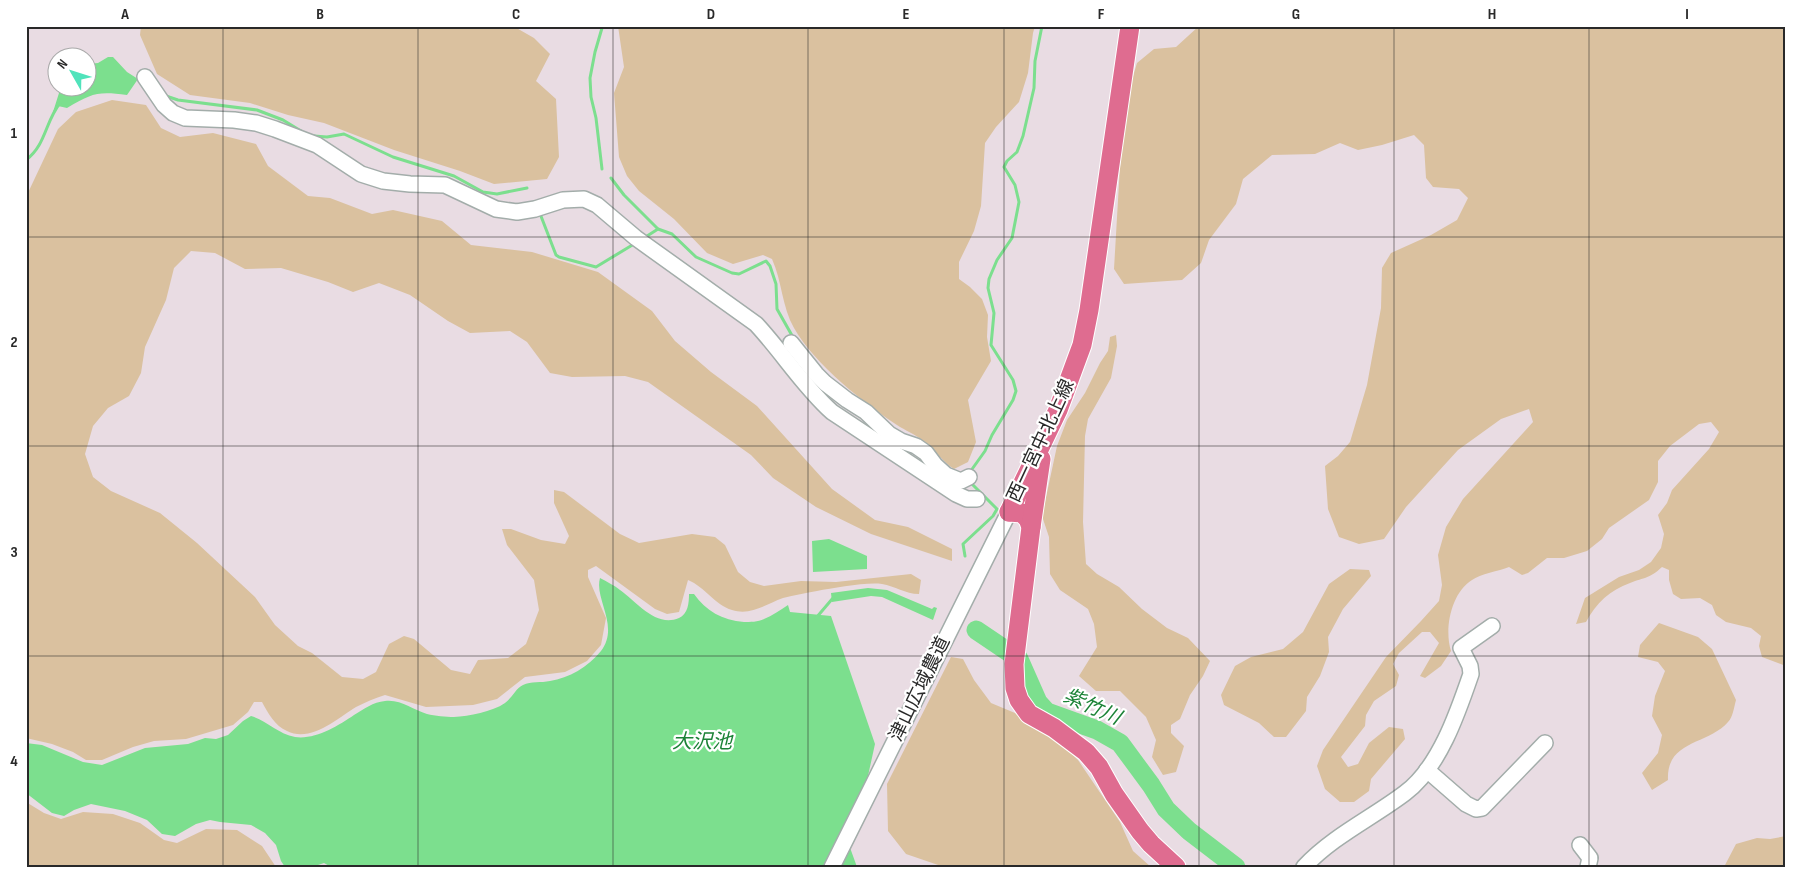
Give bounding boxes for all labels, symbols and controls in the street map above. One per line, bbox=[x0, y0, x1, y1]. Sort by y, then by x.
text: A bbox=[120, 5, 129, 24]
text: B bbox=[316, 5, 324, 24]
text: C bbox=[512, 5, 520, 24]
text: D bbox=[707, 5, 715, 24]
text: E bbox=[903, 5, 910, 24]
text: F bbox=[1098, 5, 1105, 24]
text: G bbox=[1292, 5, 1300, 24]
text: H bbox=[1488, 5, 1496, 24]
text: I bbox=[1685, 5, 1689, 24]
north arrow bbox=[48, 48, 98, 98]
text: N bbox=[53, 56, 71, 72]
text: 1 bbox=[11, 124, 18, 143]
text: 2 bbox=[10, 333, 18, 352]
street label: 西一宮中北上線 bbox=[1002, 376, 1080, 506]
text: 3 bbox=[10, 543, 18, 562]
street label: 津山広域農道 bbox=[885, 633, 955, 745]
water label: 紫竹川 bbox=[1060, 684, 1126, 731]
water label: 大沢池 bbox=[672, 730, 734, 754]
text: 4 bbox=[10, 752, 18, 771]

